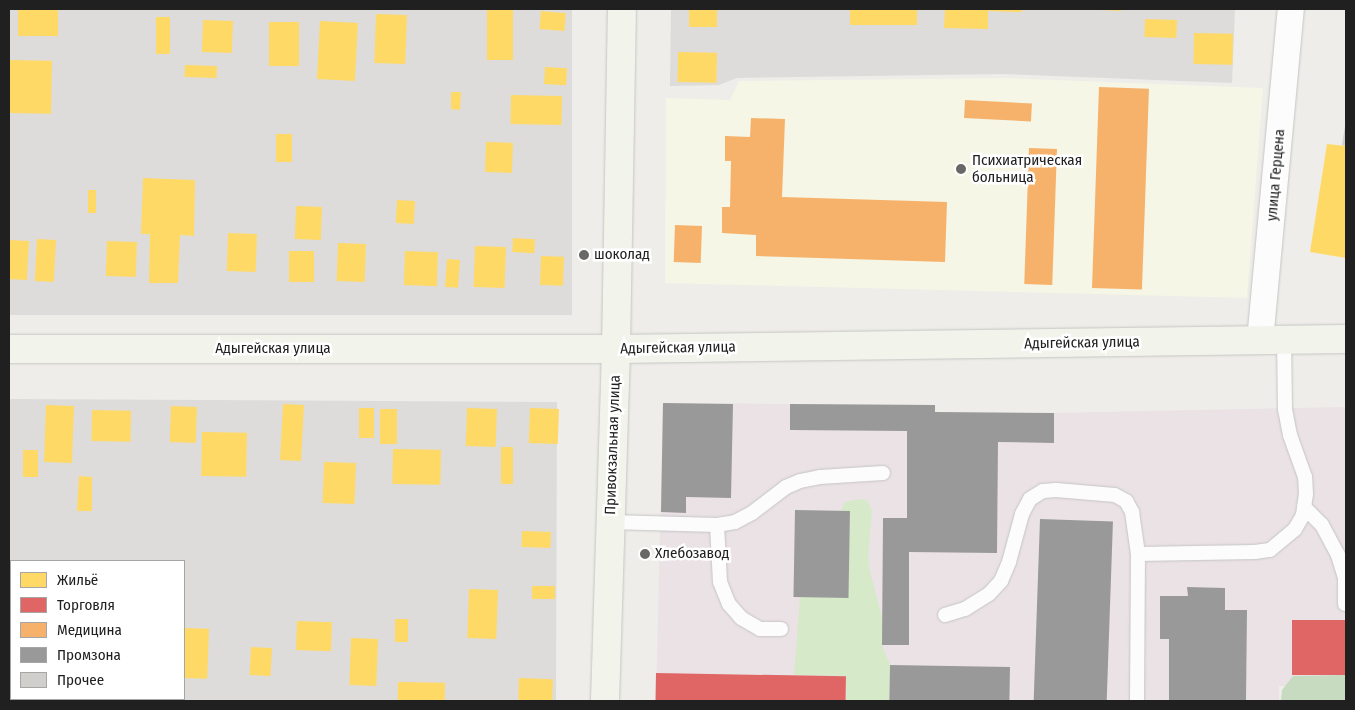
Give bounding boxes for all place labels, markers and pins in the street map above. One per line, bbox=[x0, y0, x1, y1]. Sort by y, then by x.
place label: Психиатрическая больница bbox=[972, 151, 1082, 186]
marker: Психиатрическая больница bbox=[954, 162, 968, 176]
place label: шоколад bbox=[594, 246, 650, 264]
marker: шоколад bbox=[578, 249, 590, 261]
place label: Хлебозавод bbox=[655, 545, 729, 563]
marker: Хлебозавод bbox=[639, 548, 651, 560]

